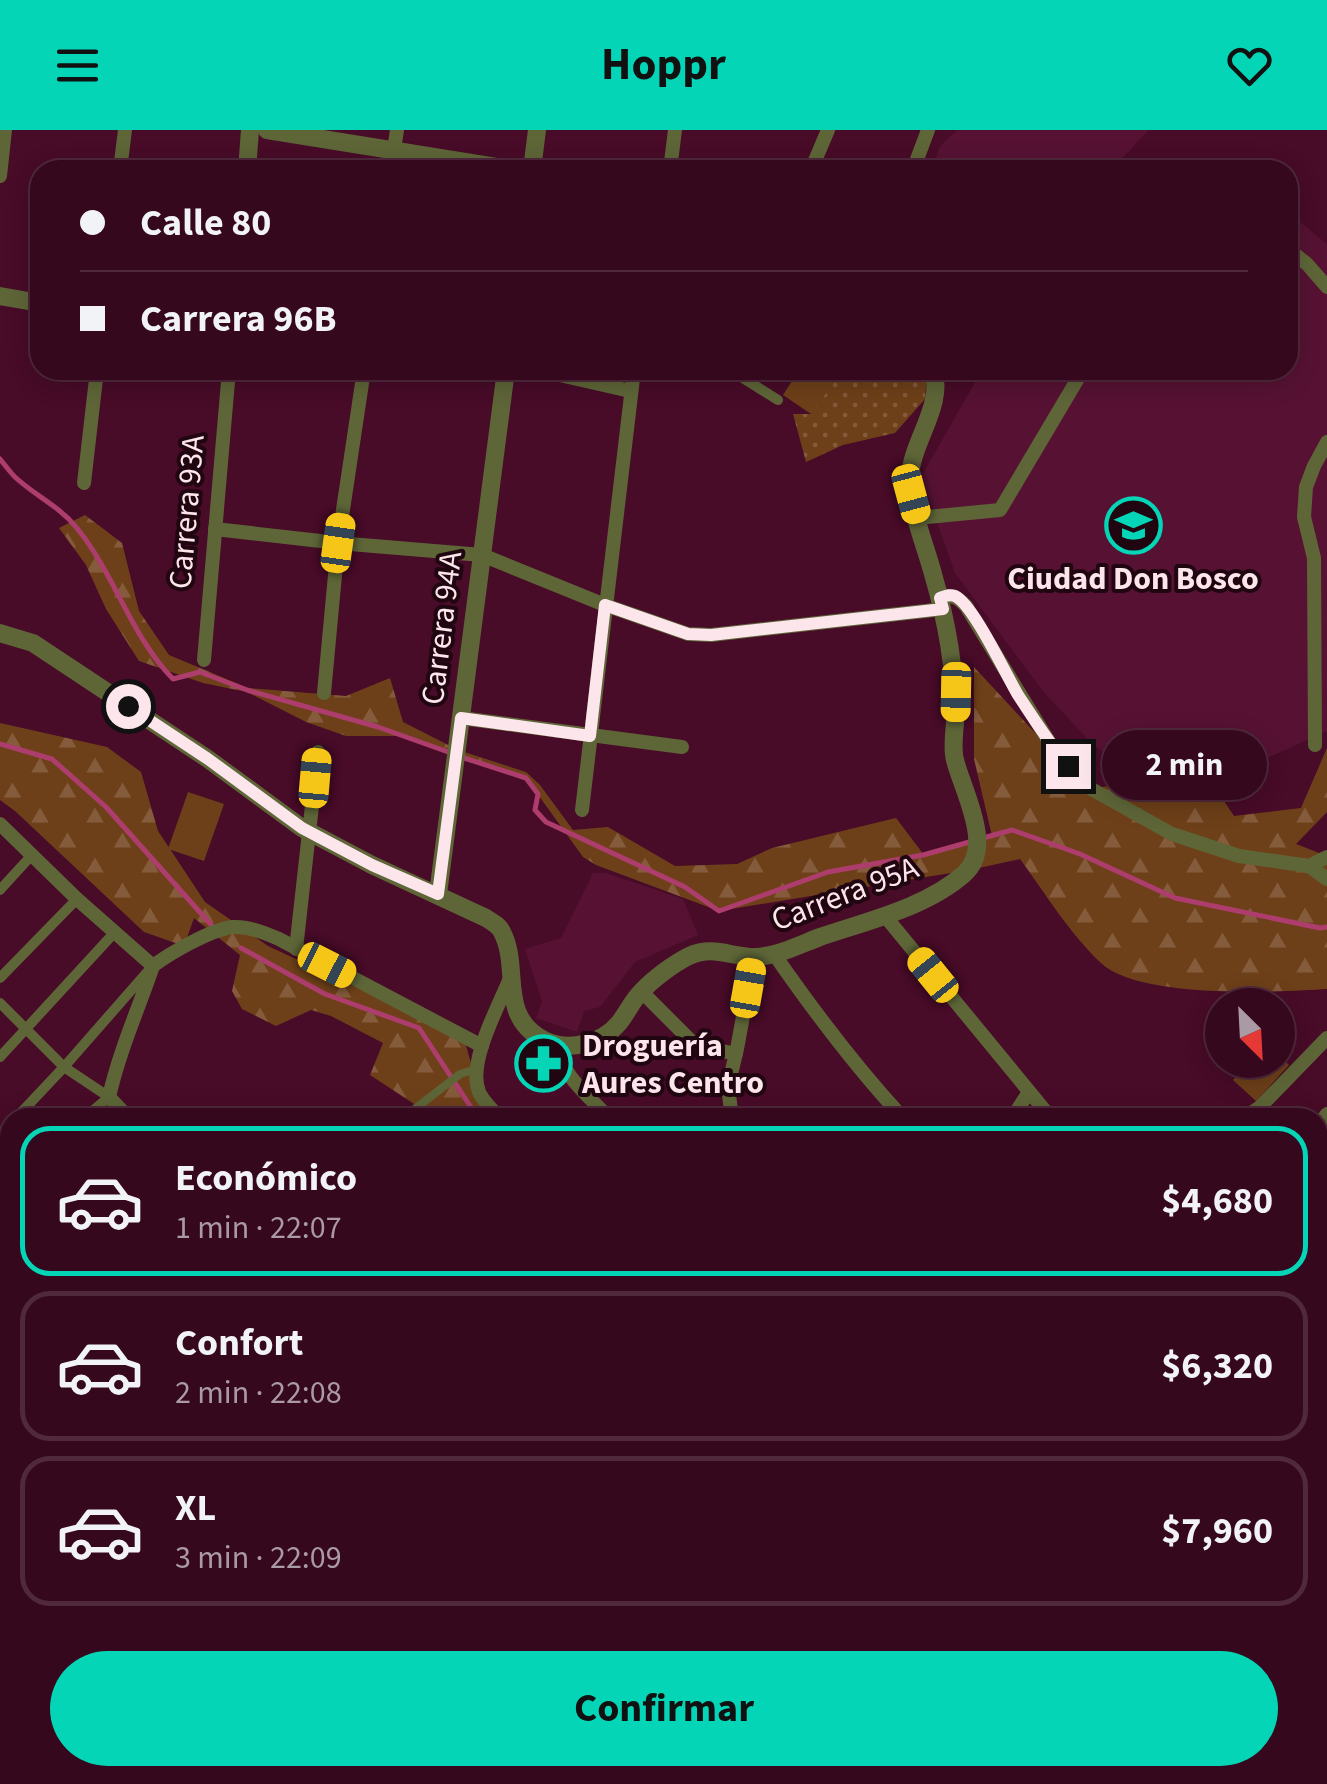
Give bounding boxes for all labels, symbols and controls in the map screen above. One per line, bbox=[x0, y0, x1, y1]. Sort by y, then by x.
text: Hoppr bbox=[601, 33, 726, 97]
icon: menu bbox=[50, 38, 105, 93]
icon: heart bbox=[1222, 38, 1277, 93]
text: Calle 80 bbox=[140, 196, 271, 250]
text: Carrera 96B bbox=[140, 292, 337, 346]
street label: Carrera 93A bbox=[157, 433, 217, 591]
car bbox=[889, 461, 933, 527]
school or university icon: Ciudad Don Bosco bbox=[1103, 495, 1163, 555]
car bbox=[319, 511, 357, 575]
street label: Carrera 94A bbox=[410, 548, 474, 707]
place label: Ciudad Don Bosco bbox=[1007, 556, 1259, 602]
car bbox=[940, 662, 972, 722]
route start bbox=[106, 684, 151, 729]
callout: 2 min bbox=[1103, 731, 1268, 801]
text: 2 min bbox=[1146, 742, 1223, 788]
route end bbox=[1046, 744, 1091, 789]
car bbox=[297, 747, 333, 809]
street label: Carrera 95A bbox=[765, 845, 926, 943]
car bbox=[293, 938, 361, 992]
car bbox=[902, 942, 964, 1008]
car bbox=[728, 956, 768, 1020]
north arrow bbox=[1205, 988, 1295, 1078]
map controls bbox=[1205, 988, 1295, 1078]
place label: Droguería Aures Centro bbox=[581, 1023, 764, 1106]
pharmacy icon: Droguería Aures Centro bbox=[513, 1034, 573, 1094]
text: Económico bbox=[175, 1151, 357, 1205]
icon: car bbox=[55, 1156, 145, 1246]
text: $4,680 bbox=[1161, 1174, 1273, 1228]
text: 1 min · 22:07 bbox=[175, 1205, 342, 1251]
text: Confort bbox=[175, 1316, 303, 1370]
icon: car bbox=[55, 1321, 145, 1411]
text: $6,320 bbox=[1161, 1339, 1273, 1393]
text: 2 min · 22:08 bbox=[175, 1370, 342, 1416]
text: XL bbox=[175, 1481, 216, 1535]
icon: car bbox=[55, 1486, 145, 1576]
text: $7,960 bbox=[1161, 1504, 1273, 1558]
text: 3 min · 22:09 bbox=[175, 1535, 342, 1581]
button: Confirmar bbox=[50, 1651, 1278, 1766]

